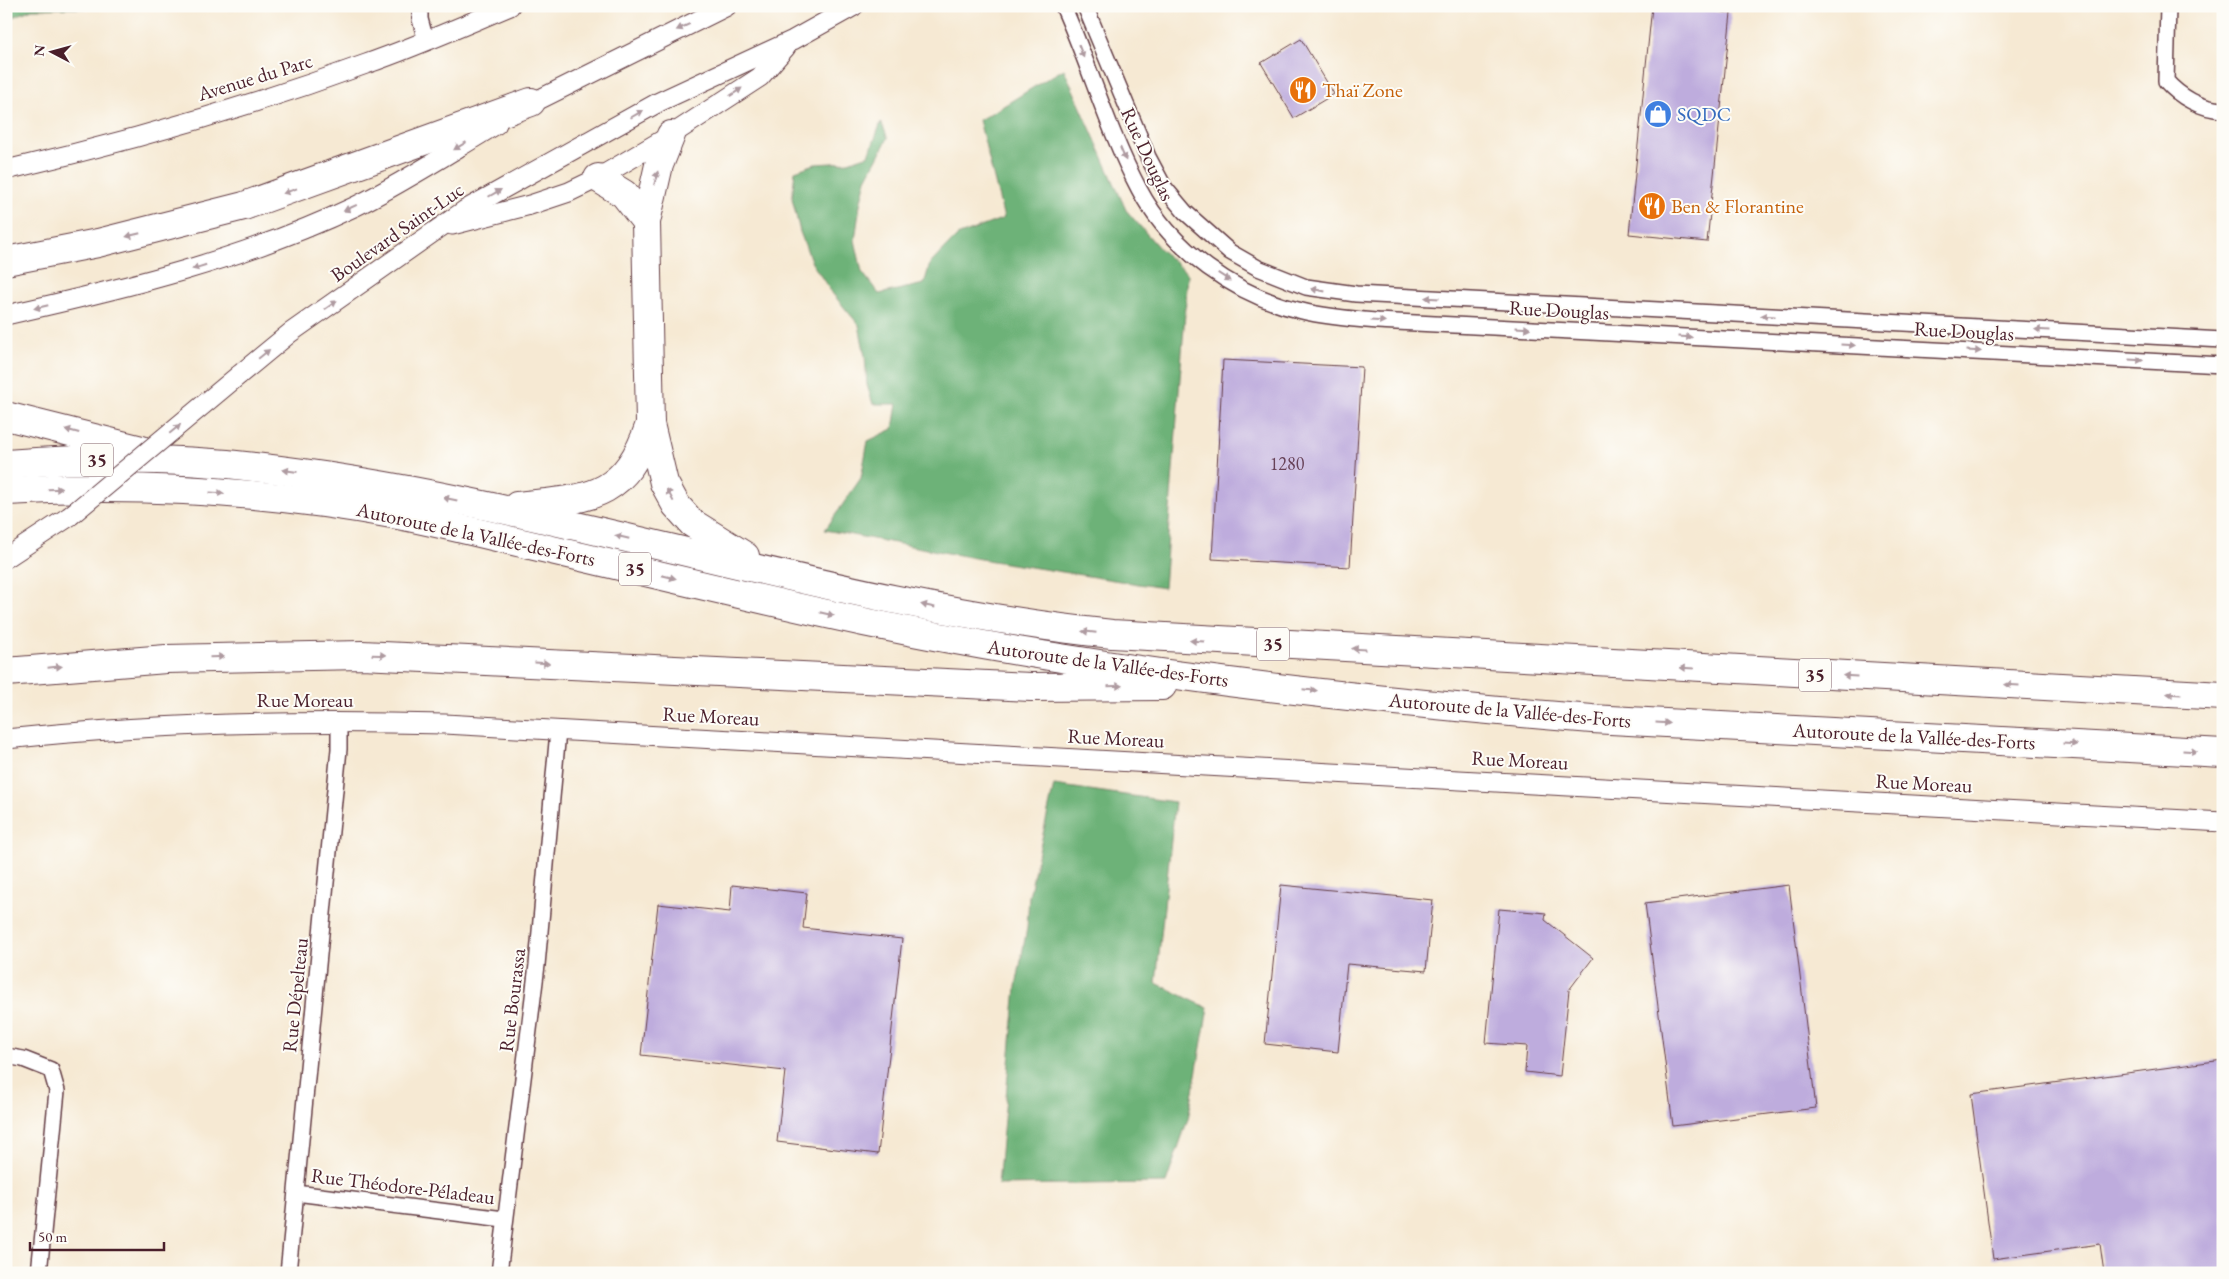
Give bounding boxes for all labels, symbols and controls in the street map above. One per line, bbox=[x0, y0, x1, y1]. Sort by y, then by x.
one-way arrow bbox=[676, 24, 690, 32]
north arrow bbox=[28, 28, 78, 78]
text: N bbox=[30, 43, 49, 57]
one-way arrow bbox=[1078, 44, 1086, 59]
street label: Avenue du Parc bbox=[193, 47, 316, 107]
restaurant icon: Thaï Zone bbox=[1288, 75, 1318, 105]
place label: Thaï Zone bbox=[1322, 77, 1403, 103]
one-way arrow bbox=[730, 88, 743, 97]
shop icon: SQDC bbox=[1643, 99, 1673, 129]
place label: SQDC bbox=[1677, 101, 1731, 127]
street label: Rue Douglas bbox=[1115, 103, 1181, 205]
one-way arrow bbox=[630, 110, 643, 119]
one-way arrow bbox=[453, 142, 466, 151]
one-way arrow bbox=[1119, 147, 1127, 161]
one-way arrow bbox=[652, 170, 660, 185]
street label: Boulevard Saint-Luc bbox=[325, 176, 469, 288]
one-way arrow bbox=[282, 188, 297, 195]
one-way arrow bbox=[487, 189, 502, 197]
restaurant icon: Ben & Florantine bbox=[1637, 191, 1667, 221]
place label: Ben & Florantine bbox=[1671, 193, 1804, 219]
one-way arrow bbox=[343, 205, 357, 213]
one-way arrow bbox=[126, 231, 141, 239]
one-way arrow bbox=[191, 263, 206, 271]
one-way arrow bbox=[1217, 273, 1231, 282]
one-way arrow bbox=[1310, 285, 1326, 293]
one-way arrow bbox=[1423, 294, 1439, 302]
street label: Rue Douglas bbox=[1508, 294, 1610, 326]
one-way arrow bbox=[324, 300, 337, 310]
one-way arrow bbox=[34, 303, 49, 311]
one-way arrow bbox=[1759, 311, 1775, 319]
street label: Rue Douglas bbox=[1913, 315, 2015, 347]
one-way arrow bbox=[1370, 317, 1386, 325]
one-way arrow bbox=[1515, 325, 1531, 333]
one-way arrow bbox=[2034, 325, 2050, 333]
one-way arrow bbox=[1678, 333, 1694, 341]
one-way arrow bbox=[1840, 341, 1856, 349]
one-way arrow bbox=[258, 348, 271, 359]
one-way arrow bbox=[1966, 348, 1982, 356]
one-way arrow bbox=[2128, 357, 2144, 365]
one-way arrow bbox=[168, 423, 181, 434]
one-way arrow bbox=[65, 427, 80, 435]
road number: 35 bbox=[81, 444, 113, 476]
house number: 1280 bbox=[1270, 452, 1305, 475]
one-way arrow bbox=[282, 467, 298, 475]
one-way arrow bbox=[47, 484, 63, 492]
one-way arrow bbox=[666, 487, 674, 502]
one-way arrow bbox=[210, 489, 226, 497]
one-way arrow bbox=[442, 494, 458, 502]
street label: Autoroute de la Vallée-des-Forts bbox=[353, 496, 598, 572]
one-way arrow bbox=[614, 533, 629, 541]
road number: 35 bbox=[619, 552, 651, 586]
one-way arrow bbox=[661, 573, 676, 581]
one-way arrow bbox=[921, 602, 936, 610]
one-way arrow bbox=[820, 610, 835, 618]
one-way arrow bbox=[1080, 628, 1096, 636]
road number: 35 bbox=[1257, 628, 1289, 661]
street label: Autoroute de la Vallée-des-Forts bbox=[985, 633, 1230, 693]
one-way arrow bbox=[1189, 636, 1205, 644]
one-way arrow bbox=[1351, 644, 1367, 652]
one-way arrow bbox=[372, 652, 388, 660]
one-way arrow bbox=[209, 653, 225, 661]
road number: 35 bbox=[1799, 658, 1831, 692]
one-way arrow bbox=[534, 659, 550, 667]
one-way arrow bbox=[47, 663, 63, 671]
one-way arrow bbox=[1679, 663, 1695, 671]
one-way arrow bbox=[1841, 672, 1857, 680]
one-way arrow bbox=[2004, 681, 2020, 689]
one-way arrow bbox=[1107, 682, 1123, 690]
one-way arrow bbox=[1302, 686, 1318, 694]
street label: Autoroute de la Vallée-des-Forts bbox=[1387, 686, 1632, 734]
street label: Rue Moreau bbox=[256, 687, 354, 713]
one-way arrow bbox=[2166, 689, 2182, 697]
street label: Rue Moreau bbox=[662, 700, 761, 732]
street label: Autoroute de la Vallée-des-Forts bbox=[1791, 717, 2036, 755]
one-way arrow bbox=[1655, 719, 1671, 727]
street label: Rue Moreau bbox=[1067, 722, 1166, 754]
one-way arrow bbox=[2062, 741, 2078, 749]
street label: Rue Moreau bbox=[1471, 744, 1570, 776]
one-way arrow bbox=[2182, 747, 2198, 755]
street label: Rue Moreau bbox=[1875, 767, 1974, 799]
street label: Rue Dépelteau bbox=[276, 936, 314, 1054]
street label: Rue Bourassa bbox=[493, 947, 531, 1053]
street label: Rue Théodore-Péladeau bbox=[310, 1162, 497, 1210]
scale bar bbox=[30, 1219, 164, 1251]
text: 50 m bbox=[38, 1227, 67, 1246]

